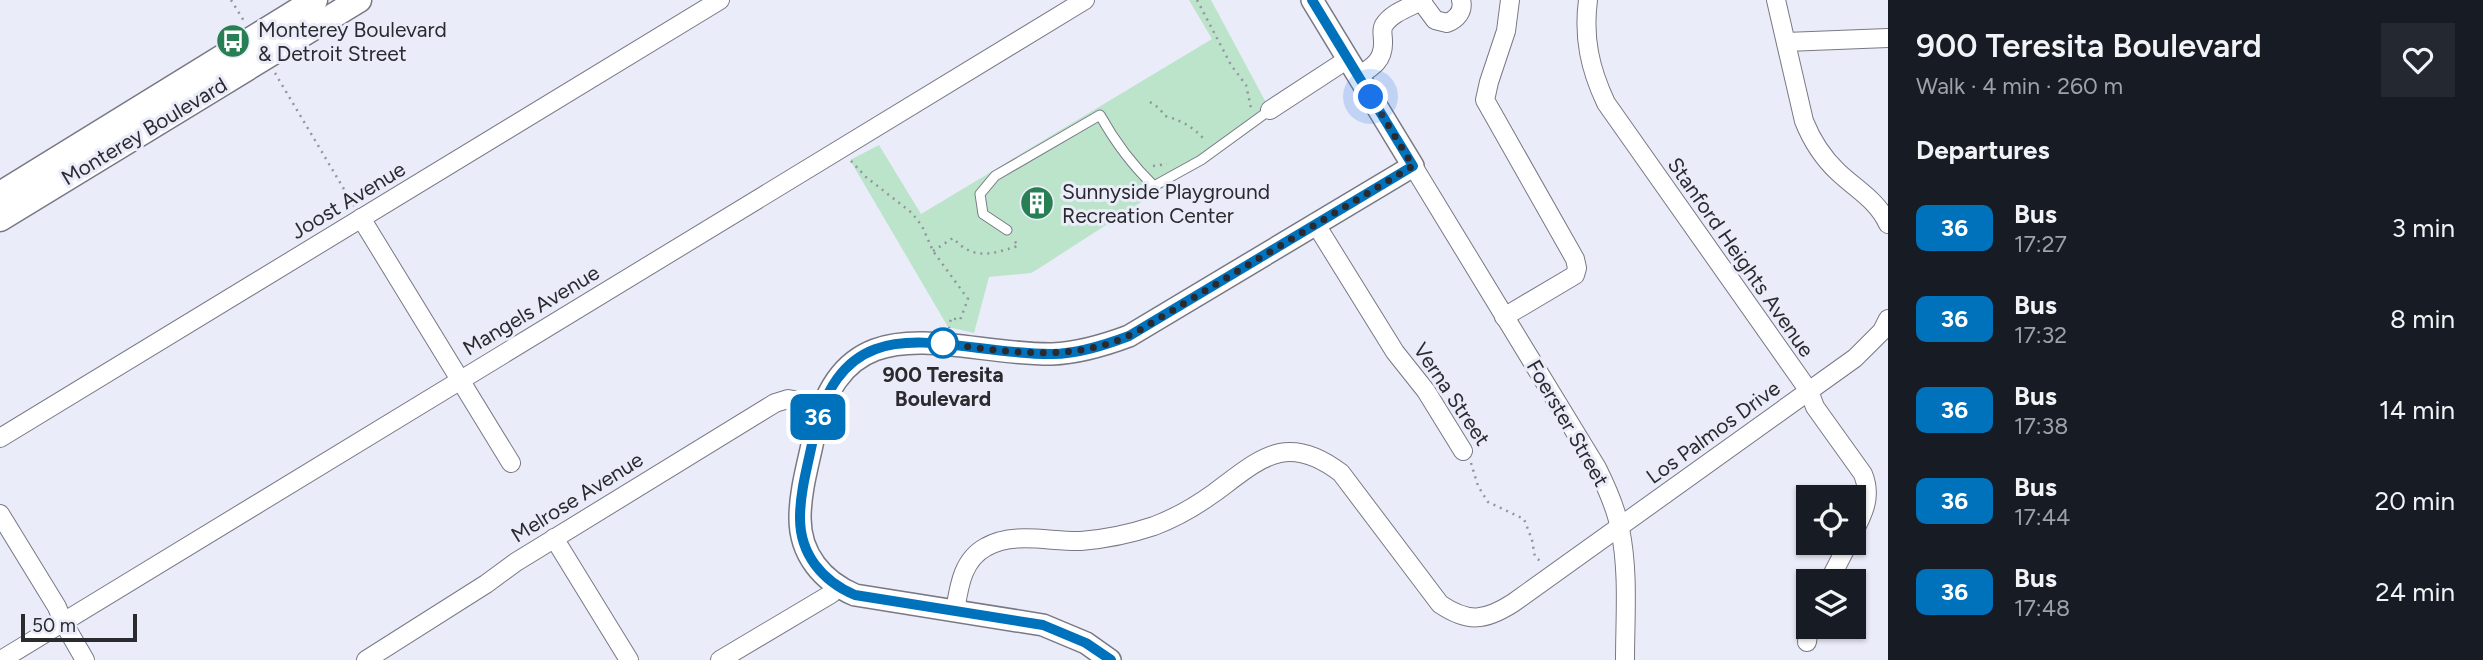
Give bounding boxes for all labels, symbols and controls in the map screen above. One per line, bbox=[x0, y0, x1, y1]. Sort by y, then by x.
place label: Monterey Boulevard & Detroit Street bbox=[258, 17, 447, 66]
bus stop icon: Monterey Boulevard & Detroit Street bbox=[214, 22, 252, 60]
button: heart bbox=[2381, 23, 2455, 97]
text: 900 Teresita Boulevard bbox=[1916, 26, 2262, 65]
street label: Monterey Boulevard bbox=[57, 72, 231, 190]
text: Walk · 4 min · 260 m bbox=[1916, 72, 2123, 100]
your location bbox=[1353, 79, 1388, 114]
text: Departures bbox=[1916, 134, 2050, 166]
street label: Stanford Heights Avenue bbox=[1663, 152, 1819, 362]
street label: Joost Avenue bbox=[286, 156, 410, 244]
place label: Sunnyside Playground Recreation Center bbox=[1062, 179, 1270, 228]
building icon: Sunnyside Playground Recreation Center bbox=[1018, 184, 1056, 222]
text: Bus bbox=[2014, 198, 2057, 230]
text: 3 min bbox=[2392, 212, 2455, 244]
text: 36 bbox=[1941, 213, 1968, 242]
text: 17:27 bbox=[2014, 230, 2067, 258]
street label: Mangels Avenue bbox=[458, 259, 604, 361]
text: Bus bbox=[2014, 289, 2057, 321]
text: 8 min bbox=[2390, 303, 2455, 335]
text: 36 bbox=[1941, 304, 1968, 333]
text: 17:32 bbox=[2014, 321, 2067, 349]
marker: 900 Teresita Boulevard bbox=[928, 328, 958, 358]
street label: Verna Street bbox=[1408, 338, 1496, 450]
street label: Foerster Street bbox=[1522, 355, 1614, 491]
place label: 900 Teresita Boulevard bbox=[882, 362, 1004, 411]
street label: Los Palmos Drive bbox=[1641, 375, 1785, 489]
text: Bus bbox=[2014, 380, 2057, 412]
line badge: 36 bbox=[786, 394, 850, 440]
text: 14 min bbox=[2379, 394, 2455, 426]
text: 36 bbox=[1941, 395, 1968, 424]
text: 36 bbox=[804, 402, 832, 431]
text: 17:38 bbox=[2014, 412, 2068, 440]
street label: Melrose Avenue bbox=[507, 446, 647, 548]
text: Bus bbox=[2014, 471, 2057, 503]
map controls bbox=[1796, 485, 1866, 639]
button: locate bbox=[1796, 485, 1866, 555]
text: 20 min bbox=[2375, 485, 2455, 517]
text: 36 bbox=[1941, 486, 1968, 515]
text: 17:44 bbox=[2014, 503, 2070, 531]
text: Bus bbox=[2014, 562, 2057, 594]
button: layers bbox=[1796, 569, 1866, 639]
text: 24 min bbox=[2375, 576, 2455, 608]
text: 36 bbox=[1941, 577, 1968, 606]
text: 17:48 bbox=[2014, 594, 2070, 622]
scale bar bbox=[21, 611, 136, 643]
text: 50 m bbox=[32, 614, 76, 637]

